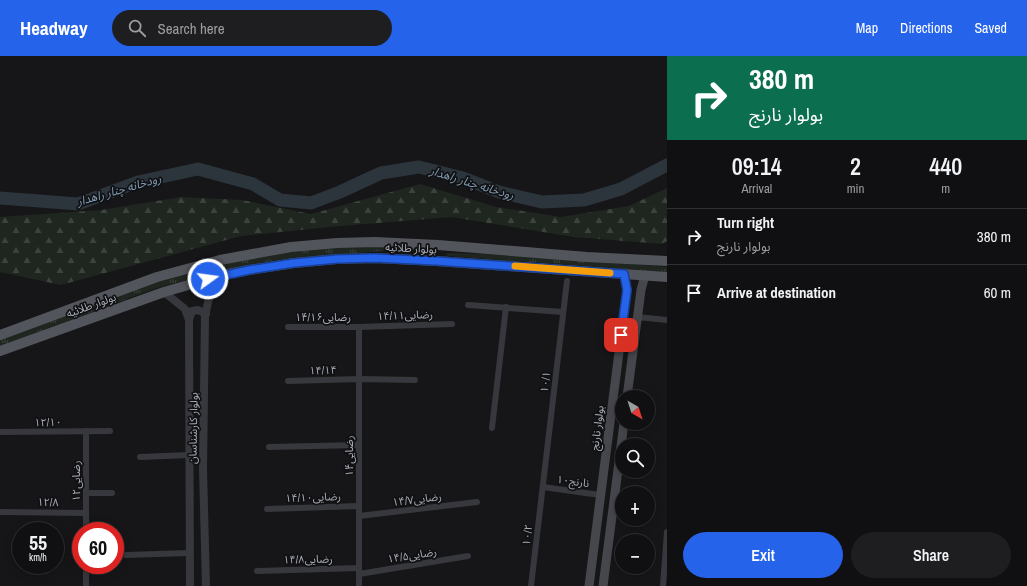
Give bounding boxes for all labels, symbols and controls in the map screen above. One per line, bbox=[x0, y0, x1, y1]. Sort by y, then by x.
search box bbox=[112, 10, 392, 46]
text: Headway bbox=[20, 15, 88, 41]
icon: search bbox=[126, 17, 148, 39]
text: Search here bbox=[158, 18, 225, 39]
text: Map bbox=[856, 19, 878, 37]
text: Directions bbox=[900, 19, 952, 37]
text: Saved bbox=[974, 19, 1007, 37]
text: 380 m bbox=[749, 60, 814, 98]
icon: right bbox=[683, 72, 735, 124]
text: بولوار نارنج bbox=[749, 102, 823, 127]
text: 09:14 bbox=[732, 150, 782, 182]
text: 2 bbox=[850, 150, 861, 182]
text: 440 bbox=[929, 150, 962, 182]
water label: رودخانه چنار راهدار bbox=[427, 162, 517, 204]
water label: رودخانه چنار راهدار bbox=[74, 170, 164, 210]
text: Arrival bbox=[741, 180, 772, 197]
text: min bbox=[847, 180, 864, 197]
text: m bbox=[941, 180, 950, 197]
text: Turn right bbox=[717, 212, 774, 233]
icon: right bbox=[683, 226, 705, 248]
text: 380 m bbox=[977, 226, 1011, 247]
text: بولوار نارنج bbox=[717, 238, 771, 255]
street label: بولوار طلائیه bbox=[385, 240, 437, 256]
position arrow bbox=[187, 258, 229, 300]
icon: arrive bbox=[683, 282, 705, 304]
text: Arrive at destination bbox=[717, 282, 836, 303]
text: 60 m bbox=[984, 282, 1011, 303]
street label: بولوار طلائیه bbox=[64, 290, 118, 320]
street label: رضایی۱۴/۱۱ bbox=[377, 307, 433, 323]
street label: رضایی۱۴/۱۶ bbox=[295, 310, 351, 324]
pin bbox=[604, 318, 638, 352]
icon: arrive bbox=[610, 324, 632, 346]
street label: ۱۴/۱۴ bbox=[309, 363, 337, 377]
street label: ۱۰/۱ bbox=[537, 371, 553, 393]
north arrow bbox=[615, 390, 655, 430]
map controls bbox=[615, 390, 655, 574]
street label: بولوار کارشناسان bbox=[185, 392, 201, 464]
street label: بولوار نارنج bbox=[587, 405, 608, 451]
street label: ۱۲/۱۰ bbox=[34, 415, 62, 429]
street label: رضایی۱۴ bbox=[342, 436, 356, 476]
button: search bbox=[615, 438, 655, 478]
street label: رضایی۱۲ bbox=[69, 461, 83, 501]
street label: نارنج۱۰ bbox=[556, 472, 590, 491]
button: + bbox=[615, 486, 655, 526]
street label: رضایی۱۴/۱۰ bbox=[285, 489, 341, 505]
street label: رضایی۱۴/۷ bbox=[392, 489, 442, 509]
street label: ۱۲/۸ bbox=[37, 495, 60, 509]
speed limit sign: 60 bbox=[72, 522, 124, 574]
street label: ۱۰/۲ bbox=[519, 524, 535, 546]
text: 55 bbox=[29, 529, 47, 556]
button: Exit bbox=[683, 532, 843, 578]
button: Share bbox=[851, 532, 1011, 578]
button: − bbox=[615, 534, 655, 574]
street label: رضایی۱۴/۵ bbox=[386, 544, 438, 566]
text: km/h bbox=[29, 551, 47, 564]
street label: رضایی۱۴/۸ bbox=[283, 552, 333, 566]

